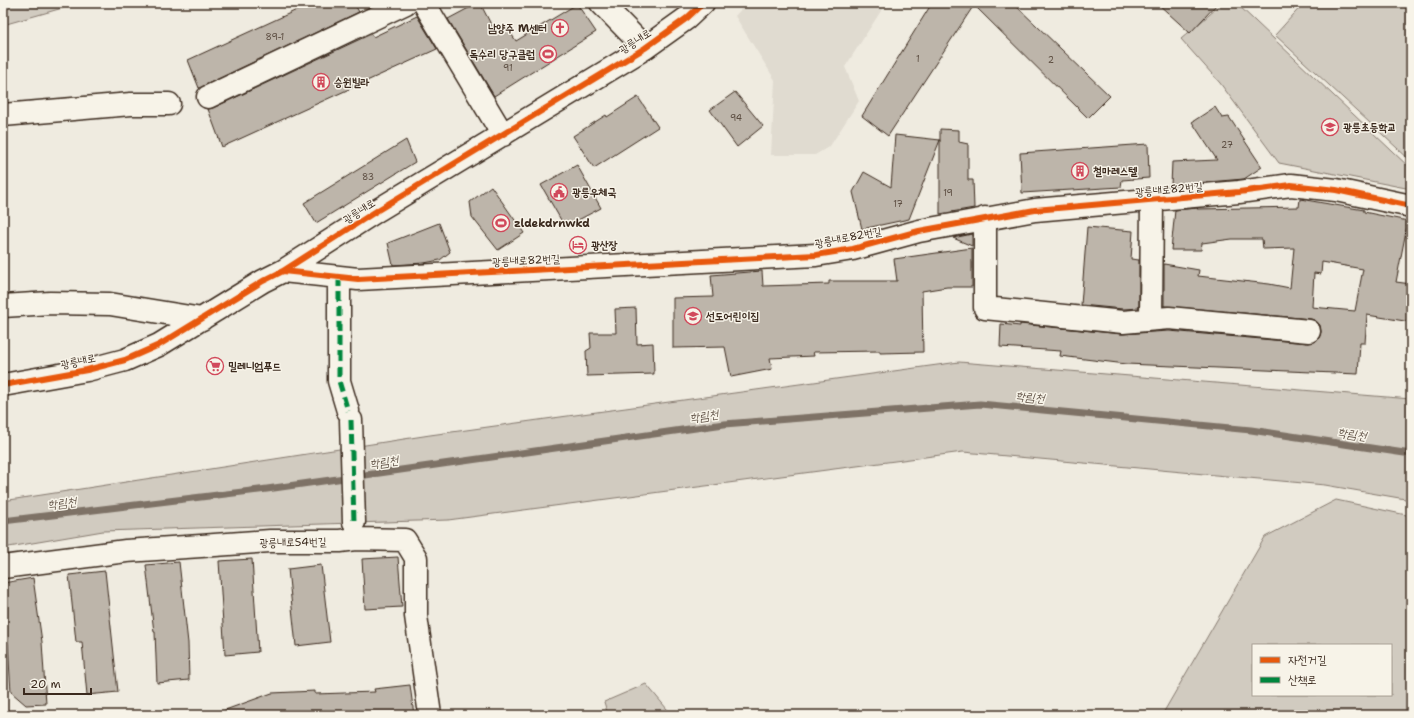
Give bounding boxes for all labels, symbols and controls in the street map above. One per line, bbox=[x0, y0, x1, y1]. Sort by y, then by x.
church icon: 남양주 M센터 bbox=[550, 18, 570, 38]
place label: 남양주 M센터 bbox=[488, 21, 547, 36]
street label: 광릉내로 bbox=[616, 25, 654, 57]
house number: 89-1 bbox=[266, 31, 284, 43]
sports icon: 독수리 당구클럽 bbox=[538, 44, 558, 64]
place label: 독수리 당구클럽 bbox=[469, 47, 535, 62]
house number: 1 bbox=[916, 53, 920, 65]
house number: 2 bbox=[1048, 54, 1054, 66]
house number: 91 bbox=[503, 62, 513, 74]
building icon: 승원빌라 bbox=[311, 72, 331, 92]
place label: 승원빌라 bbox=[334, 75, 370, 90]
house number: 94 bbox=[730, 112, 742, 124]
school or university icon: 광릉초등학교 bbox=[1320, 117, 1340, 137]
place label: 광릉초등학교 bbox=[1343, 120, 1396, 135]
house number: 27 bbox=[1221, 139, 1233, 151]
building icon: 철마레스텔 bbox=[1070, 161, 1090, 181]
place label: 철마레스텔 bbox=[1093, 164, 1137, 179]
house number: 83 bbox=[362, 171, 374, 183]
street label: 광릉내로82번길 bbox=[1135, 179, 1204, 200]
public building icon: 광릉우체국 bbox=[549, 182, 569, 202]
place label: 광릉우체국 bbox=[572, 185, 616, 200]
house number: 19 bbox=[943, 187, 953, 199]
street label: 광릉내로 bbox=[340, 195, 378, 227]
house number: 17 bbox=[893, 198, 903, 210]
sports icon: zldekdrnwkd bbox=[491, 213, 511, 233]
place label: zldekdrnwkd bbox=[514, 216, 590, 231]
street label: 광릉내로82번길 bbox=[813, 224, 883, 251]
hotel icon: 광산장 bbox=[568, 235, 588, 255]
place label: 광산장 bbox=[591, 238, 618, 253]
street label: 광릉내로82번길 bbox=[492, 251, 560, 270]
school or university icon: 선도어린이집 bbox=[683, 306, 703, 326]
place label: 선도어린이집 bbox=[706, 309, 759, 324]
street label: 광릉내로 bbox=[59, 350, 97, 373]
supermarket icon: 밀레니엄푸드 bbox=[205, 356, 225, 376]
place label: 밀레니엄푸드 bbox=[228, 359, 281, 374]
water label: 학림천 bbox=[1015, 388, 1047, 407]
water label: 학림천 bbox=[689, 406, 721, 426]
water label: 학림천 bbox=[1336, 424, 1369, 444]
water label: 학림천 bbox=[369, 452, 401, 472]
water label: 학림천 bbox=[47, 493, 79, 513]
street label: 광릉내로54번길 bbox=[259, 534, 327, 551]
legend bbox=[1252, 644, 1392, 696]
text: 자전거길 bbox=[1288, 652, 1327, 668]
scale bar bbox=[24, 670, 91, 696]
text: 산책로 bbox=[1288, 672, 1317, 688]
text: 20 m bbox=[30, 676, 61, 692]

